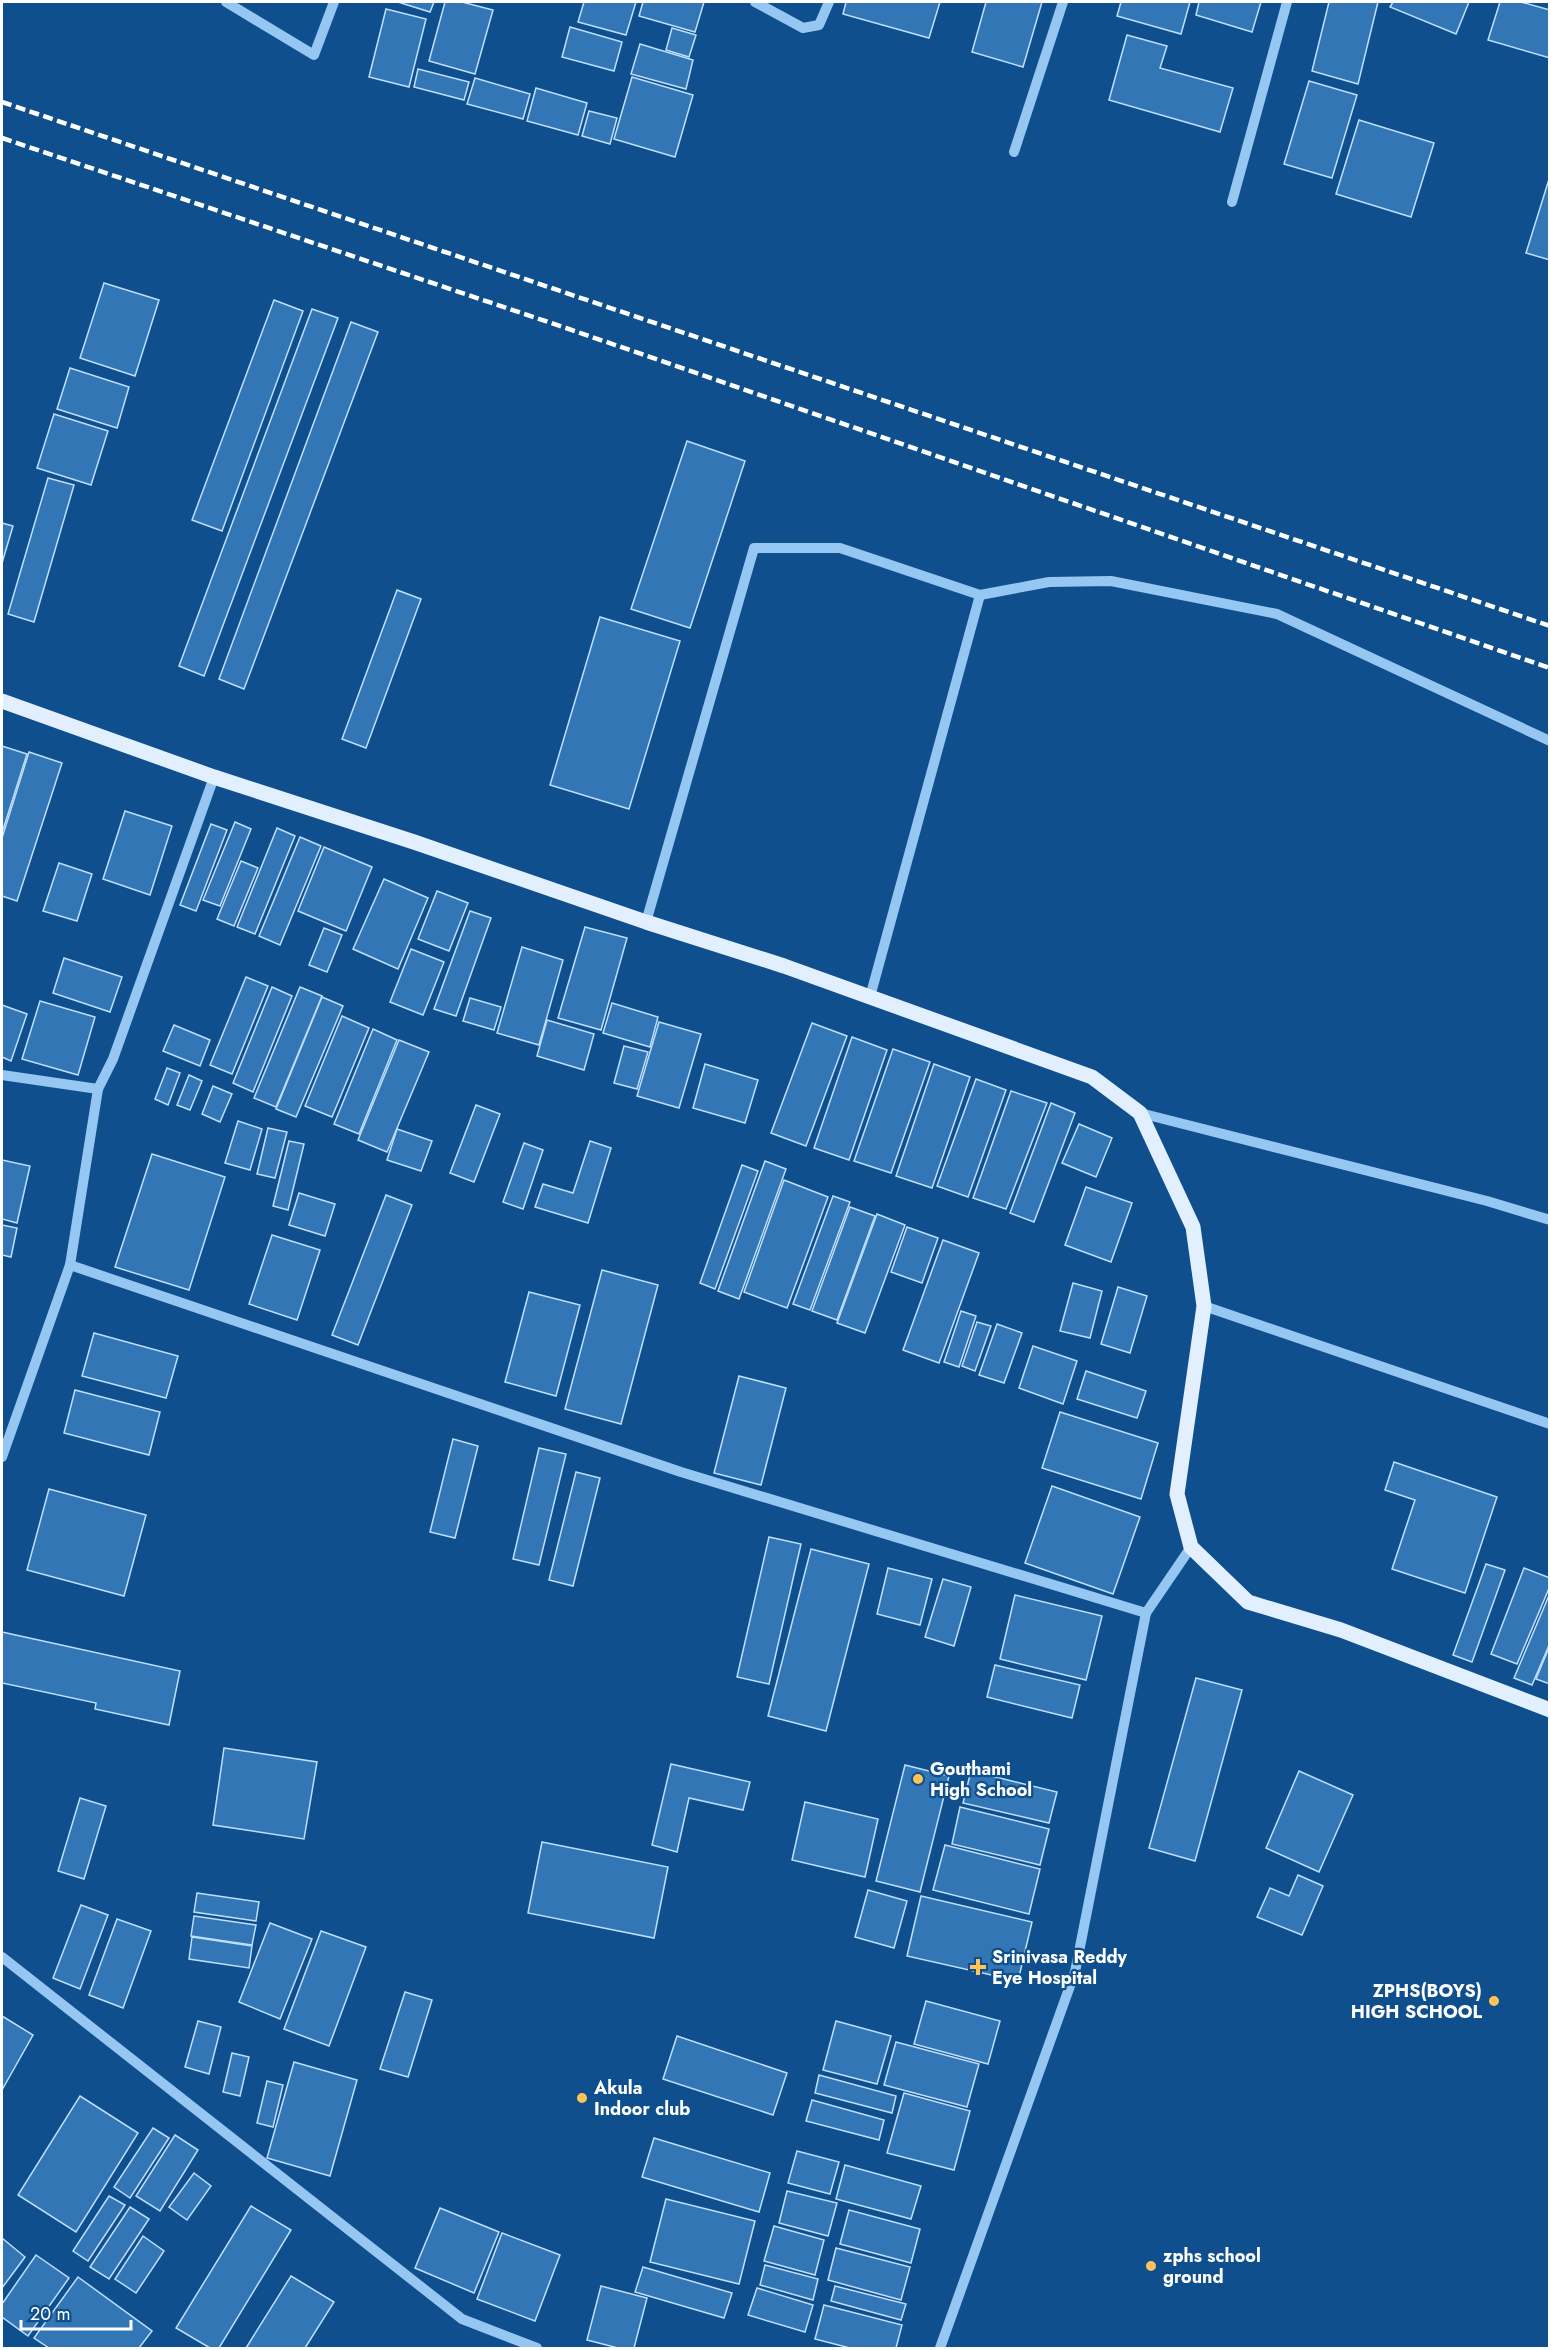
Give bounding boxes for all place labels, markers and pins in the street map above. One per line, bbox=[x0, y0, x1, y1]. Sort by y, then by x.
place label: Gouthami High School bbox=[930, 1756, 1032, 1803]
marker: Gouthami High School bbox=[911, 1772, 925, 1786]
place label: Srinivasa Reddy Eye Hospital bbox=[992, 1944, 1128, 1991]
marker: Srinivasa Reddy Eye Hospital bbox=[969, 1958, 987, 1976]
place label: ZPHS(BOYS) HIGH SCHOOL bbox=[1351, 1978, 1482, 2025]
marker: ZPHS(BOYS) HIGH SCHOOL bbox=[1487, 1994, 1501, 2008]
place label: Akula Indoor club bbox=[593, 2075, 690, 2122]
marker: Akula Indoor club bbox=[575, 2091, 589, 2105]
place label: zphs school ground bbox=[1163, 2243, 1261, 2290]
marker: zphs school ground bbox=[1144, 2259, 1158, 2273]

